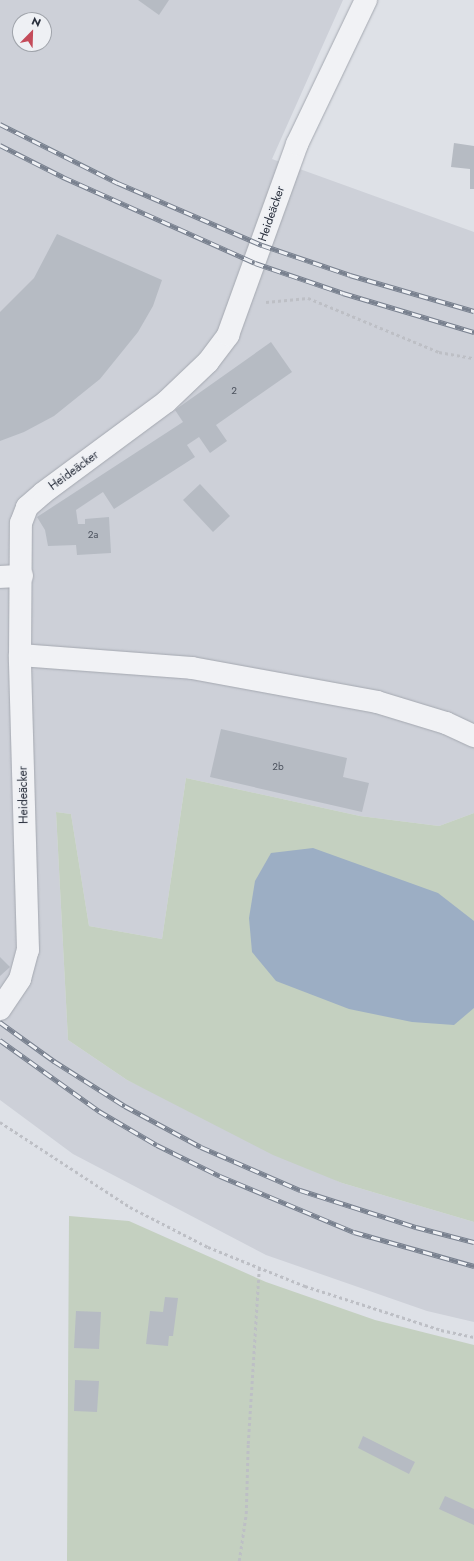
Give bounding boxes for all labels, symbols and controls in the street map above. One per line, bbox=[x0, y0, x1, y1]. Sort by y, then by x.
north arrow bbox=[12, 12, 52, 52]
text: N bbox=[29, 13, 43, 31]
street label: Heideäcker bbox=[256, 184, 288, 244]
house number: 2 bbox=[231, 385, 237, 397]
street label: Heideäcker bbox=[46, 448, 102, 494]
house number: 2a bbox=[88, 529, 98, 541]
house number: 2b bbox=[272, 761, 284, 773]
street label: Heideäcker bbox=[16, 766, 32, 824]

